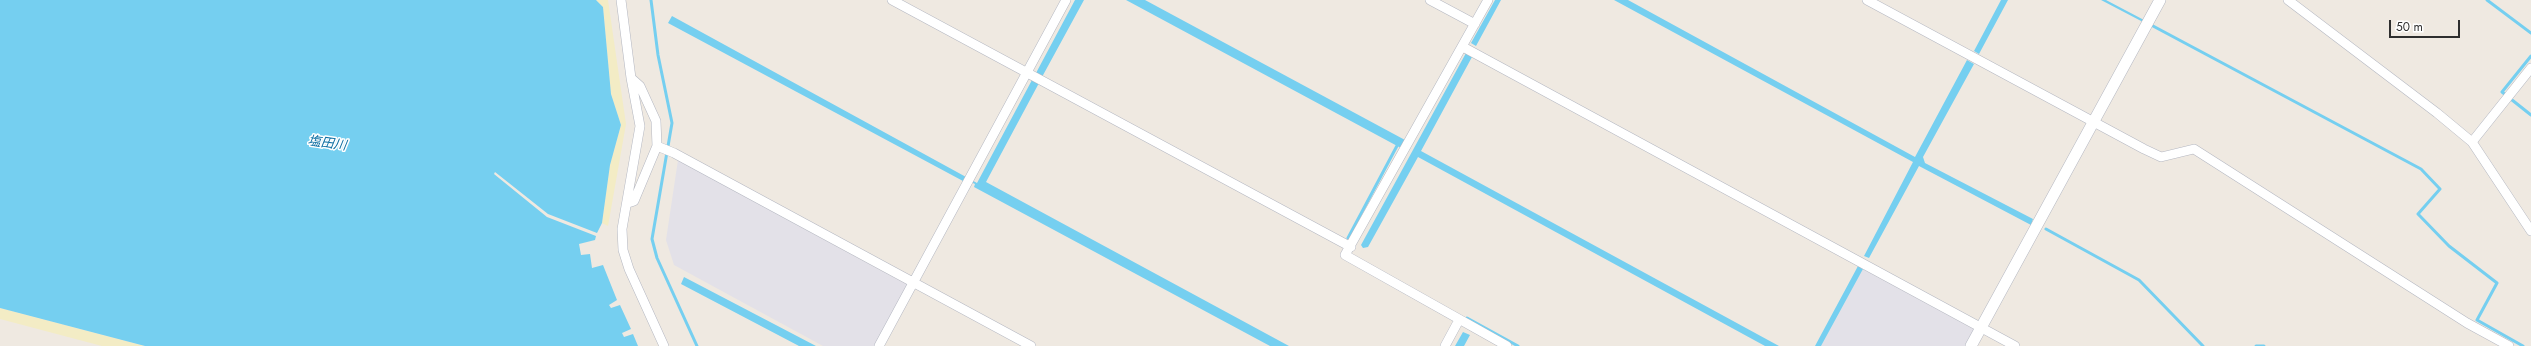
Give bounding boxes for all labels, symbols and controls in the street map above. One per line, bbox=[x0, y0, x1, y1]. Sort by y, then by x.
scale bar bbox=[2391, 12, 2462, 38]
text: 50 m bbox=[2396, 18, 2423, 36]
water label: 塩田川 bbox=[307, 134, 347, 154]

